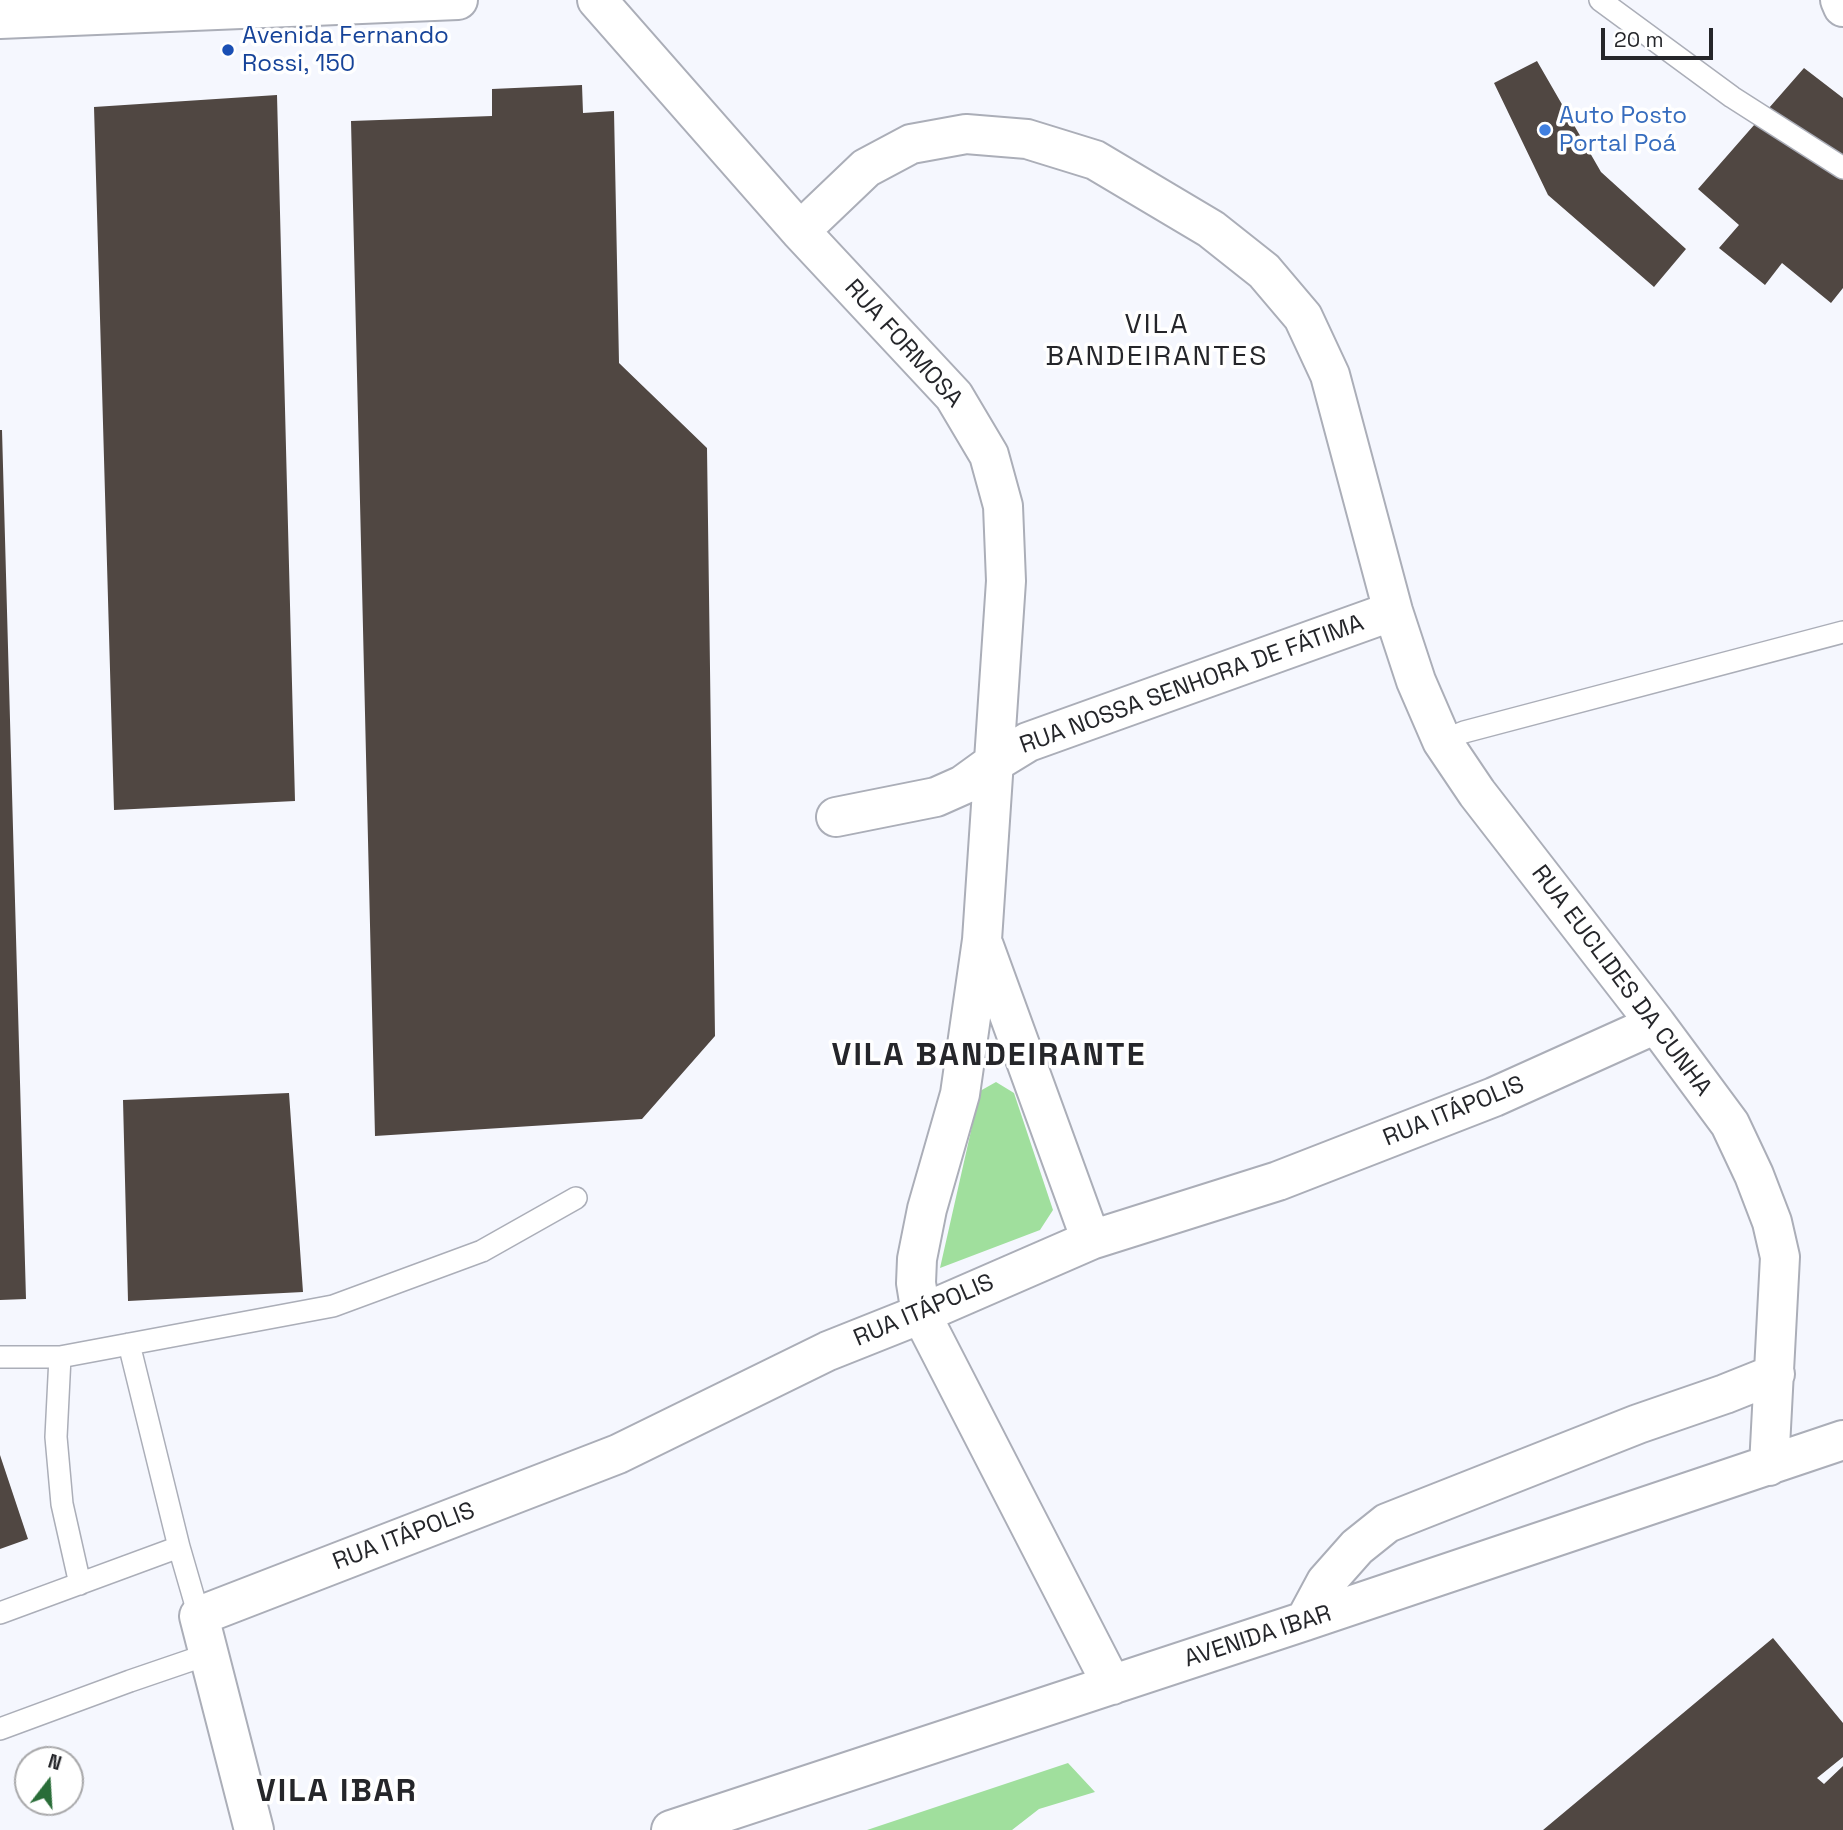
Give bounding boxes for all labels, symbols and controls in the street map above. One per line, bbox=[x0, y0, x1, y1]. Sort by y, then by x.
scale bar bbox=[1605, 14, 1717, 58]
place label: Avenida Fernando Rossi, 150 bbox=[242, 22, 449, 78]
text: 20 m bbox=[1614, 26, 1664, 53]
marker: Avenida Fernando Rossi, 150 bbox=[220, 42, 236, 58]
place label: Auto Posto Portal Poá bbox=[1559, 102, 1687, 158]
marker: Auto Posto Portal Poá bbox=[1537, 122, 1553, 138]
street label: RUA FORMOSA bbox=[838, 274, 968, 414]
district label: VILA BANDEIRANTES bbox=[1047, 308, 1267, 374]
street label: RUA NOSSA SENHORA DE FÁTIMA bbox=[1016, 609, 1368, 761]
street label: RUA EUCLIDES DA CUNHA bbox=[1525, 860, 1717, 1102]
district label: VILA BANDEIRANTE bbox=[834, 1037, 1144, 1075]
street label: RUA ITÁPOLIS bbox=[1379, 1071, 1529, 1153]
street label: RUA ITÁPOLIS bbox=[850, 1269, 998, 1353]
street label: RUA ITÁPOLIS bbox=[329, 1497, 479, 1577]
street label: AVENIDA IBAR bbox=[1181, 1600, 1335, 1674]
north arrow bbox=[14, 1746, 84, 1816]
text: N bbox=[45, 1749, 64, 1776]
district label: VILA IBAR bbox=[257, 1773, 417, 1811]

